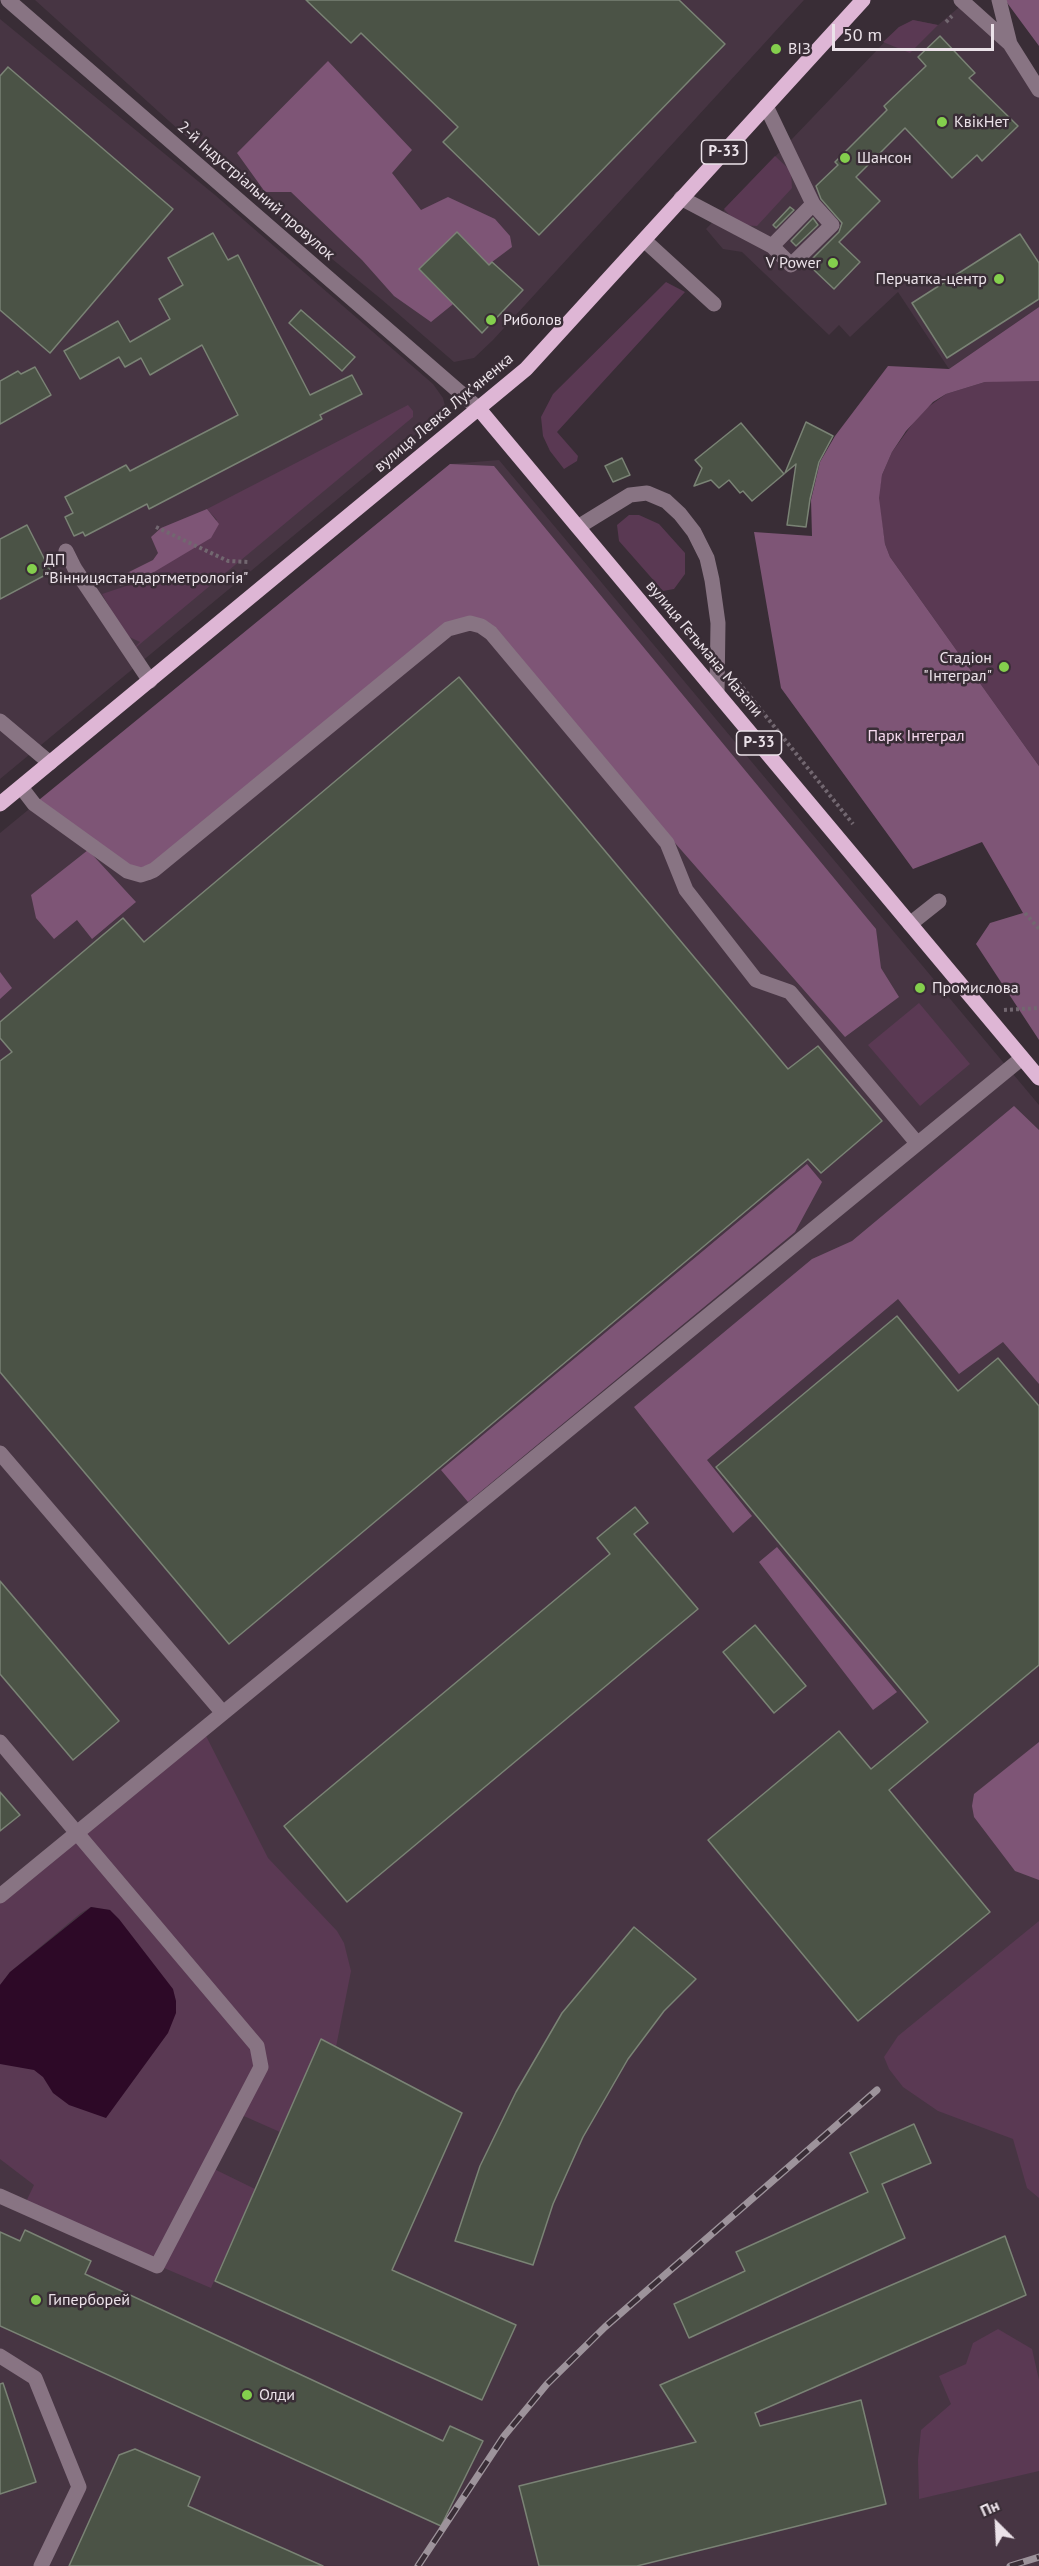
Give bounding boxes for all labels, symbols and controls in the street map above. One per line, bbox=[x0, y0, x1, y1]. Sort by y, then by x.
scale bar bbox=[835, 12, 997, 50]
text: 50 m bbox=[843, 23, 882, 46]
place label: ВІЗ bbox=[788, 39, 811, 59]
marker: ВІЗ bbox=[769, 42, 783, 56]
place label: КвікНет bbox=[954, 112, 1009, 132]
marker: КвікНет bbox=[935, 115, 949, 129]
street label: 2-й Індустріальний провулок bbox=[173, 117, 339, 265]
road number: Р-33 bbox=[702, 140, 746, 164]
place label: Шансон bbox=[857, 148, 912, 168]
marker: Шансон bbox=[838, 151, 852, 165]
place label: V Power bbox=[766, 253, 821, 273]
marker: V Power bbox=[826, 256, 840, 270]
place label: Перчатка-центр bbox=[876, 269, 987, 289]
marker: Перчатка-центр bbox=[992, 272, 1006, 286]
place label: Риболов bbox=[503, 310, 562, 330]
marker: Риболов bbox=[484, 313, 498, 327]
street label: вулиця Левка Лукʼяненка bbox=[371, 349, 517, 477]
place label: ДП "Вінницястандартметрологія" bbox=[44, 550, 248, 588]
marker: ДП "Вінницястандартметрологія" bbox=[25, 562, 39, 576]
street label: вулиця Гетьмана Мазепи bbox=[641, 577, 767, 721]
place label: Стадіон "Інтеграл" bbox=[923, 648, 992, 686]
marker: Стадіон "Інтеграл" bbox=[997, 660, 1011, 674]
park label: Парк Інтеграл bbox=[867, 726, 965, 746]
road number: Р-33 bbox=[736, 731, 782, 755]
place label: Промислова bbox=[932, 978, 1019, 998]
marker: Промислова bbox=[913, 981, 927, 995]
place label: Гиперборей bbox=[48, 2290, 130, 2310]
marker: Гиперборей bbox=[29, 2293, 43, 2307]
place label: Олди bbox=[259, 2385, 295, 2405]
marker: Олди bbox=[240, 2388, 254, 2402]
north arrow bbox=[967, 2494, 1027, 2554]
text: Пн bbox=[977, 2495, 1002, 2521]

